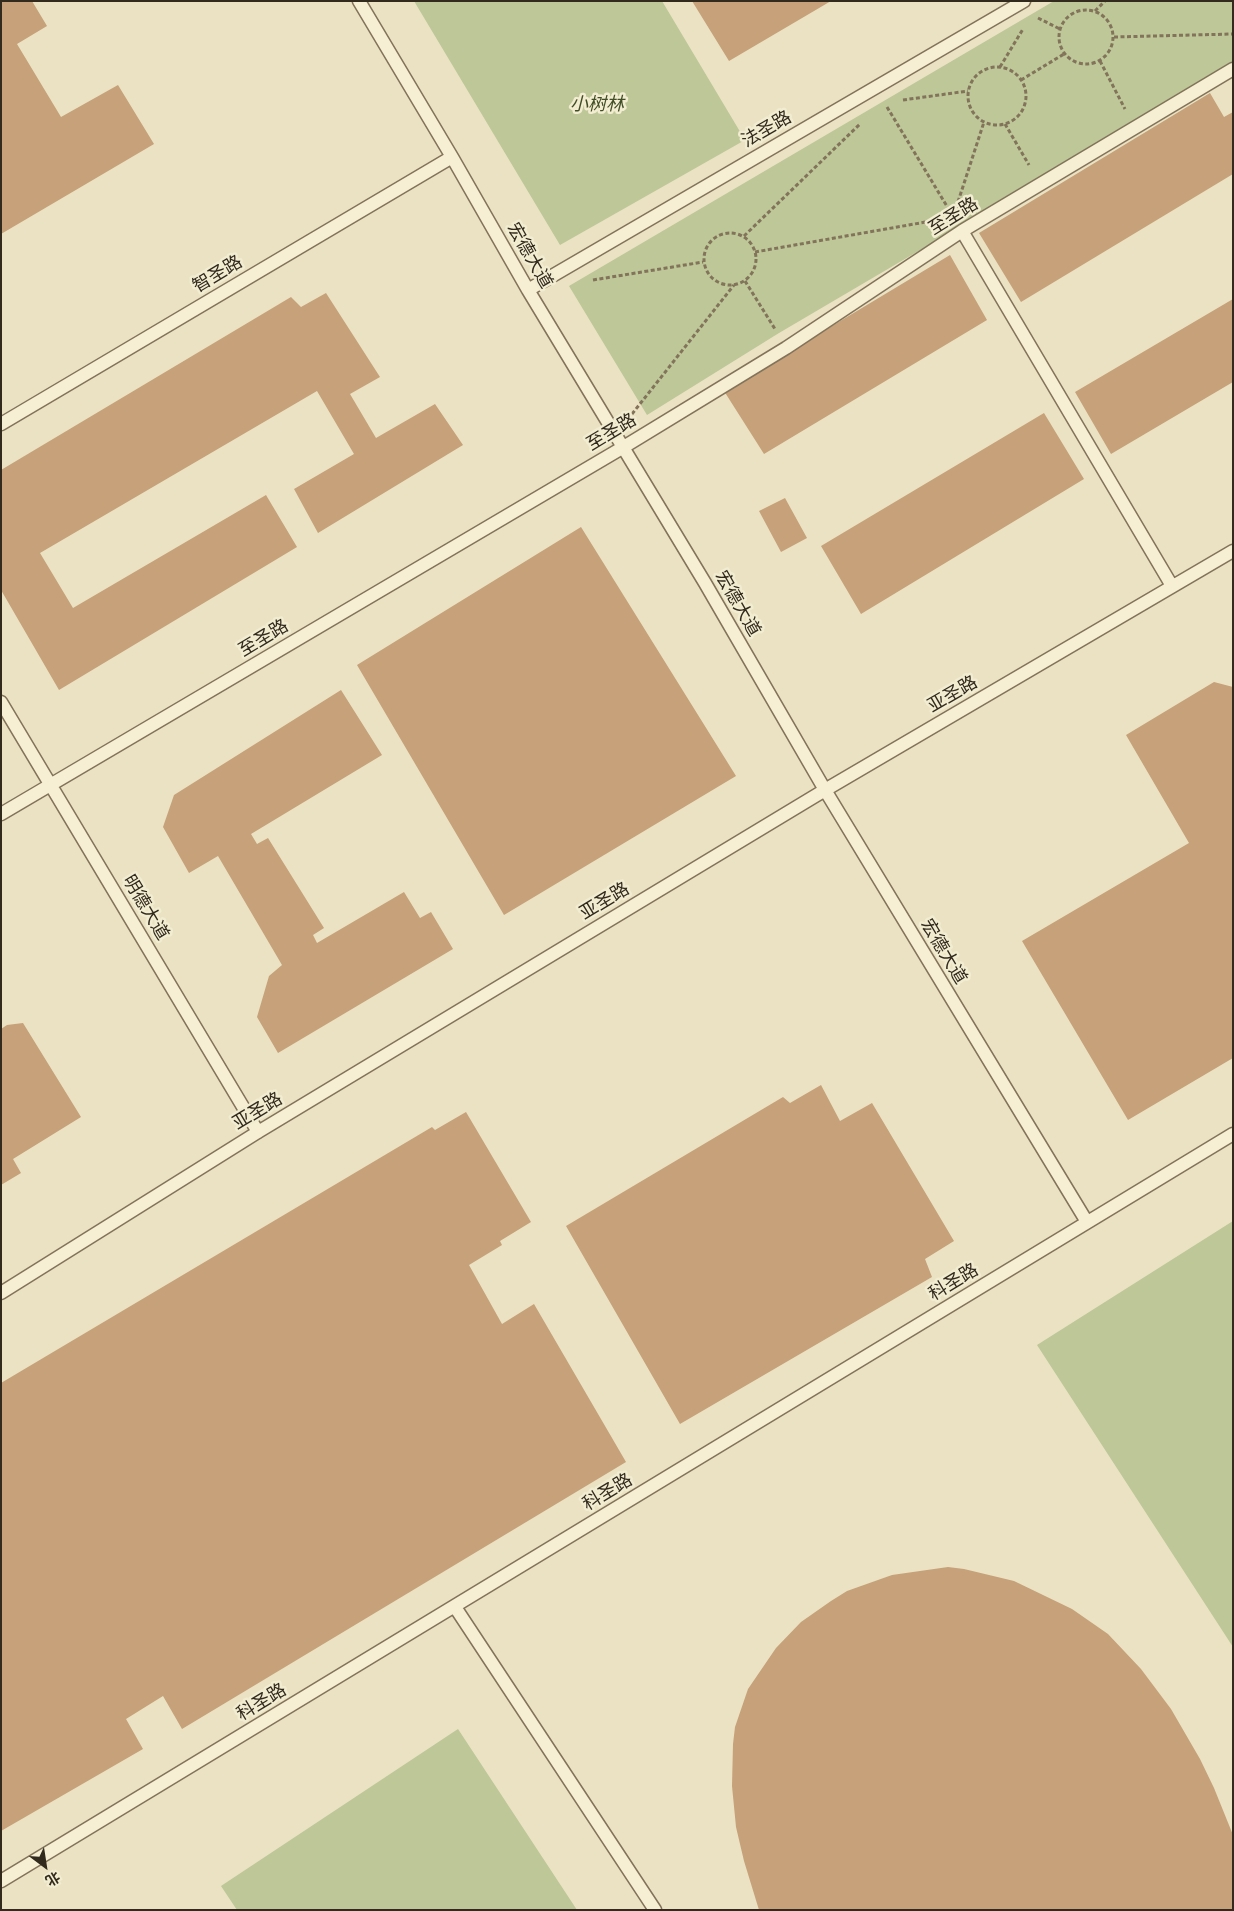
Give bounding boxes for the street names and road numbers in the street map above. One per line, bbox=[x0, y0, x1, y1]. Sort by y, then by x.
street label: 法圣路 bbox=[738, 107, 796, 153]
street label: 至圣路 bbox=[925, 194, 983, 240]
street label: 宏德大道 bbox=[502, 219, 556, 293]
street label: 智圣路 bbox=[189, 252, 247, 298]
street label: 至圣路 bbox=[583, 410, 641, 456]
street label: 宏德大道 bbox=[710, 567, 764, 641]
street label: 至圣路 bbox=[235, 616, 293, 662]
street label: 亚圣路 bbox=[924, 672, 982, 718]
street label: 明德大道 bbox=[117, 872, 173, 944]
street label: 亚圣路 bbox=[576, 879, 634, 925]
street label: 宏德大道 bbox=[915, 916, 971, 988]
street label: 亚圣路 bbox=[229, 1089, 287, 1135]
street label: 科圣路 bbox=[925, 1260, 983, 1306]
street label: 科圣路 bbox=[579, 1470, 637, 1516]
street label: 科圣路 bbox=[233, 1680, 291, 1726]

